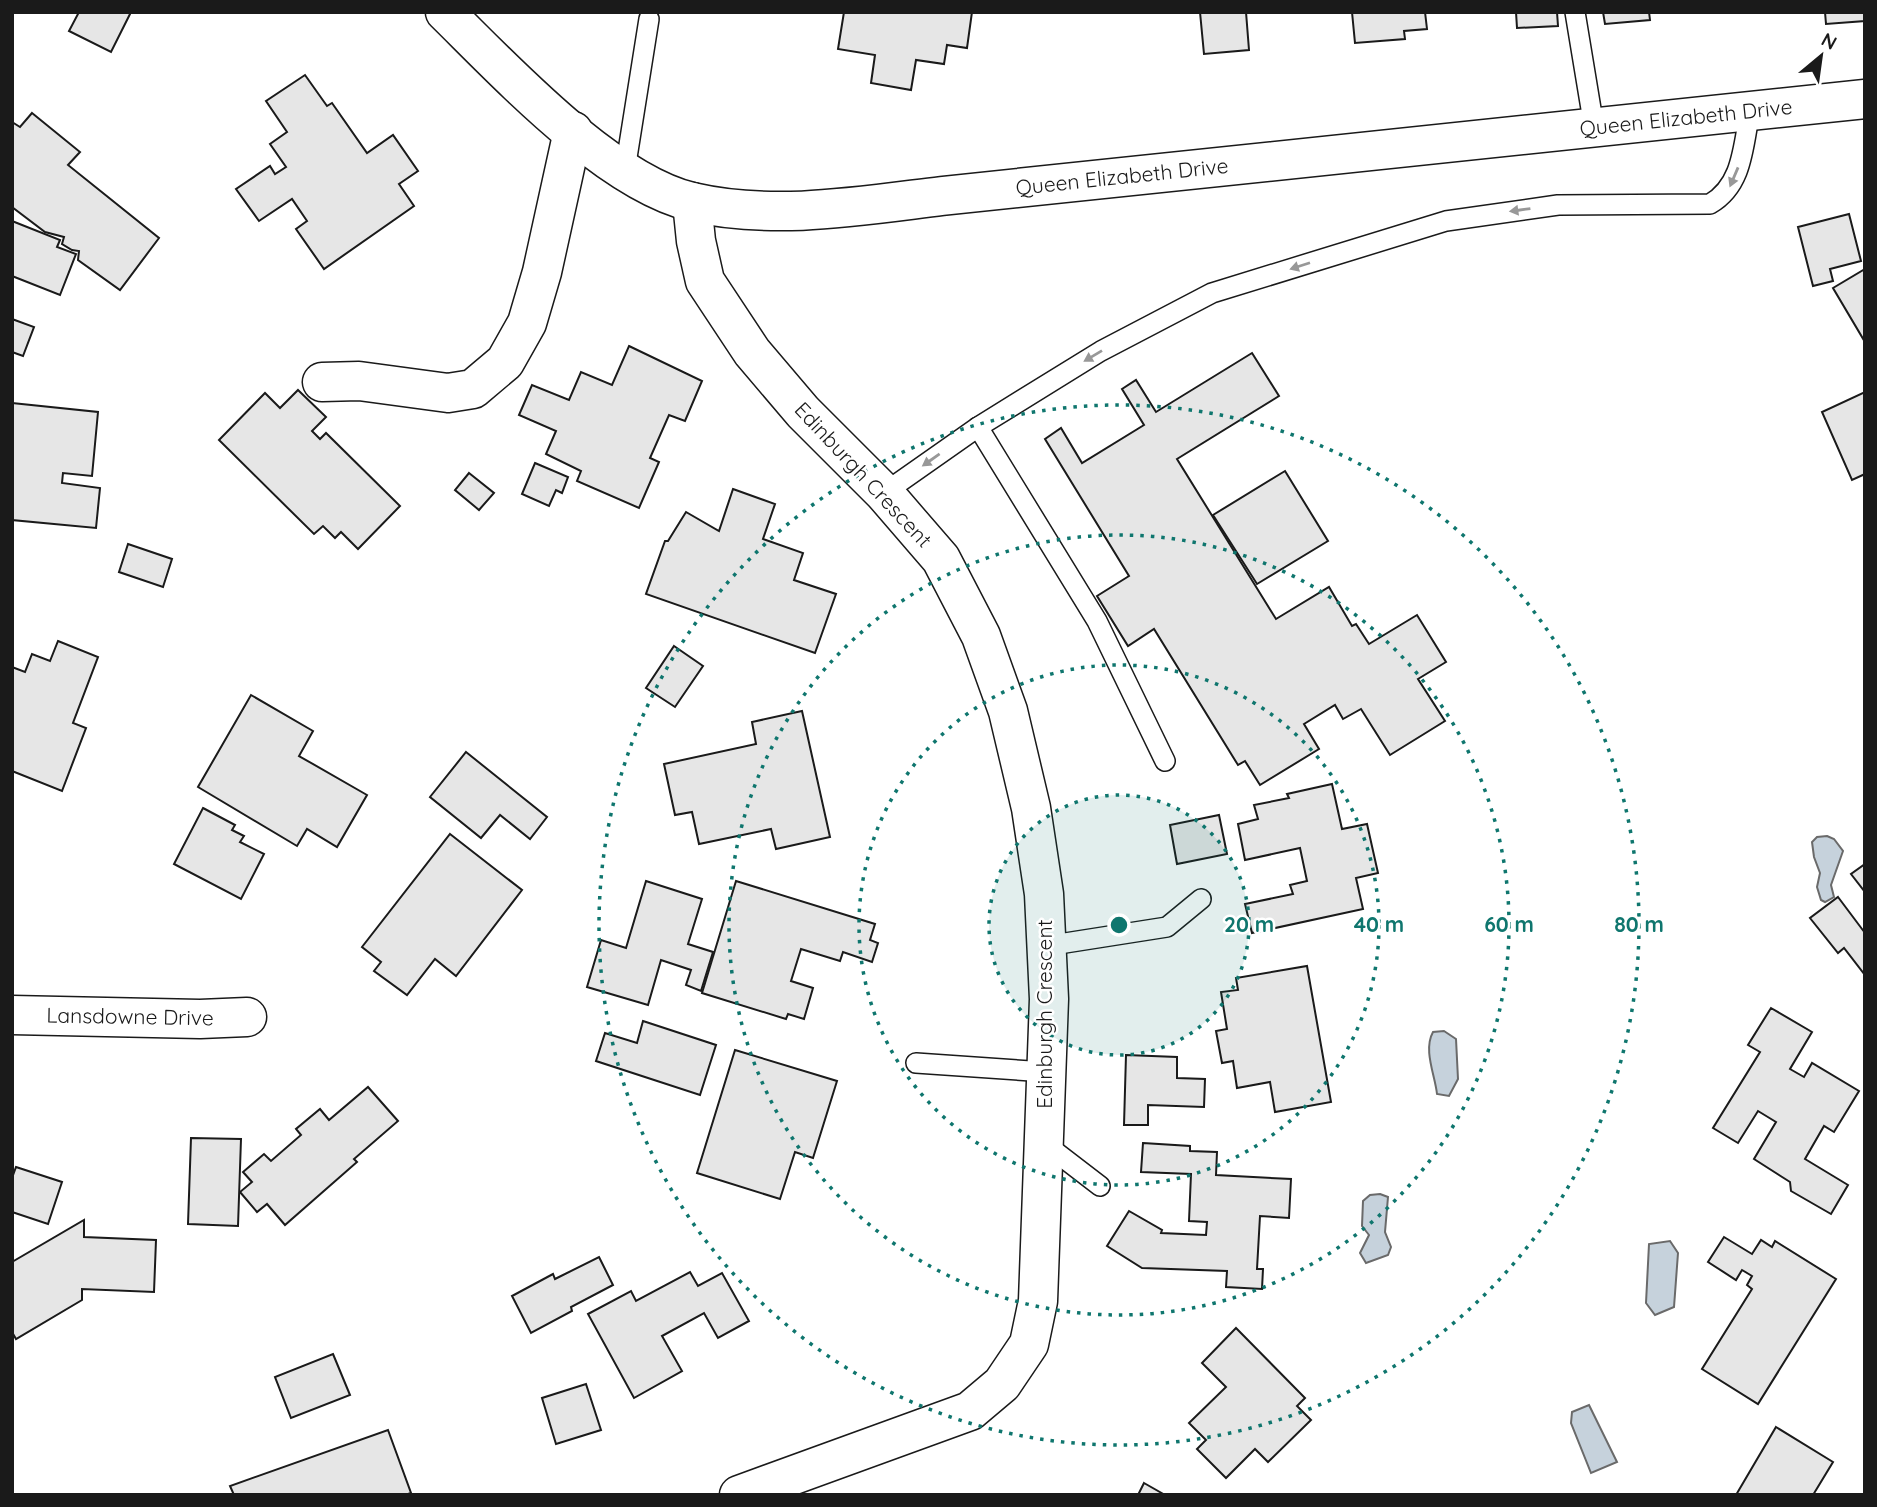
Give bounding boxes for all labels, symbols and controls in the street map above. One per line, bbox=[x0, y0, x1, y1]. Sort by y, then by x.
north arrow bbox=[1786, 21, 1856, 91]
text: N bbox=[1817, 27, 1841, 55]
street label: Queen Elizabeth Drive bbox=[1578, 93, 1794, 141]
street label: Queen Elizabeth Drive bbox=[1014, 152, 1230, 200]
one-way arrow bbox=[1729, 167, 1740, 188]
one-way arrow bbox=[1509, 205, 1531, 216]
one-way arrow bbox=[1290, 261, 1311, 271]
one-way arrow bbox=[1083, 350, 1102, 362]
street label: Edinburgh Crescent bbox=[790, 396, 938, 552]
one-way arrow bbox=[922, 453, 940, 467]
text: 20 m bbox=[1224, 911, 1274, 937]
text: 40 m bbox=[1354, 911, 1404, 937]
text: 60 m bbox=[1484, 911, 1534, 937]
text: 80 m bbox=[1614, 911, 1664, 937]
centre of rings bbox=[1107, 913, 1131, 937]
street label: Edinburgh Crescent bbox=[1031, 919, 1057, 1109]
street label: Lansdowne Drive bbox=[46, 1002, 214, 1030]

